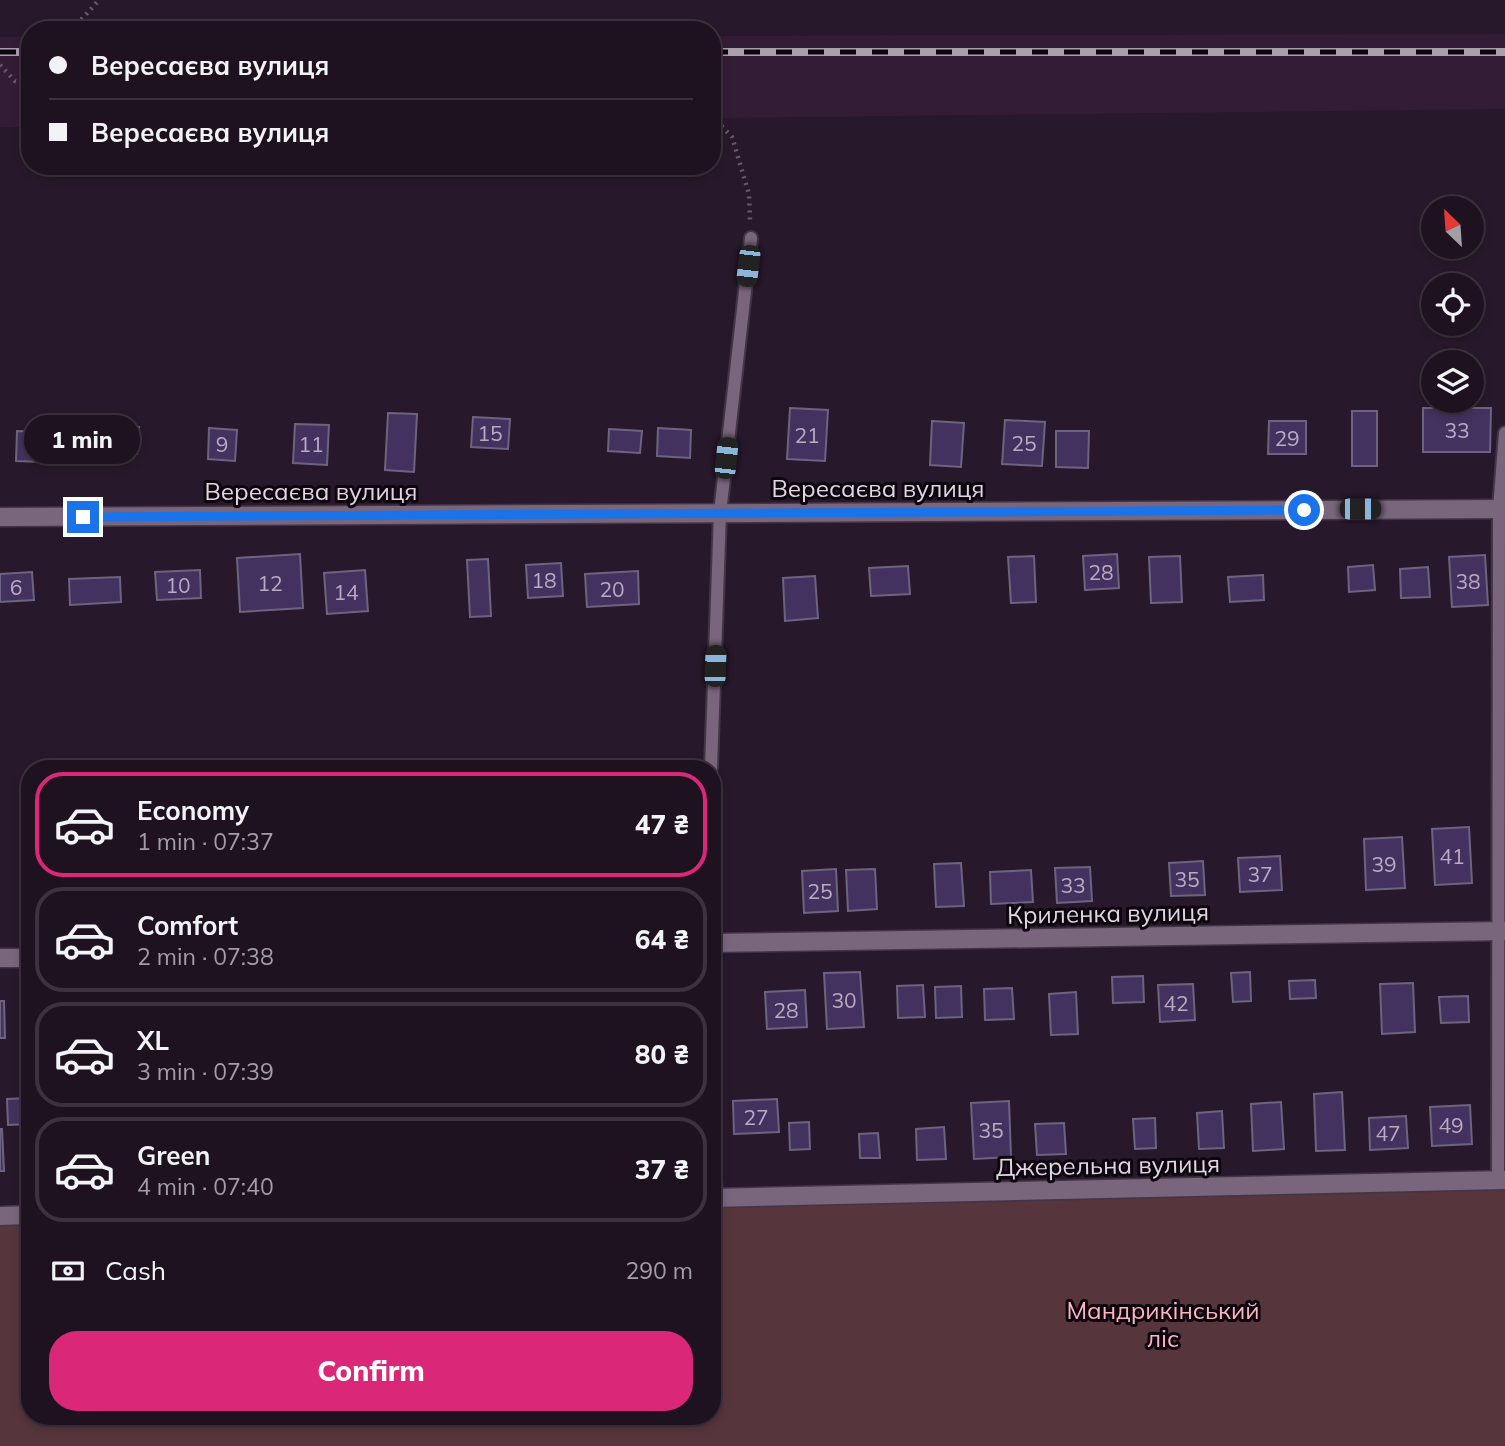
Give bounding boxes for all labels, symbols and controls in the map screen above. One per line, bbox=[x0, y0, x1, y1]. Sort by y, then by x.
text: Вересаєва вулиця bbox=[91, 49, 329, 82]
text: Вересаєва вулиця bbox=[91, 116, 329, 149]
north arrow bbox=[1421, 196, 1484, 259]
map controls bbox=[1421, 196, 1484, 413]
car bbox=[736, 244, 761, 288]
button: locate bbox=[1421, 273, 1484, 336]
button: layers bbox=[1421, 350, 1484, 413]
callout: 1 min bbox=[25, 416, 141, 464]
house number: 33 bbox=[1444, 417, 1470, 443]
house number: 15 bbox=[477, 420, 503, 446]
house number: 21 bbox=[794, 422, 820, 448]
text: 1 min bbox=[51, 425, 113, 454]
house number: 29 bbox=[1274, 425, 1300, 451]
house number: 25 bbox=[1011, 430, 1037, 456]
house number: 9 bbox=[216, 431, 228, 457]
house number: 11 bbox=[298, 431, 324, 457]
car bbox=[714, 436, 739, 480]
street label: Вересаєва вулиця bbox=[771, 473, 985, 503]
street label: Вересаєва вулиця bbox=[204, 476, 418, 506]
route start bbox=[1288, 494, 1320, 526]
car bbox=[1340, 499, 1382, 520]
route end bbox=[67, 501, 99, 533]
house number: 28 bbox=[1088, 559, 1114, 585]
house number: 18 bbox=[531, 567, 557, 593]
house number: 38 bbox=[1455, 568, 1481, 594]
house number: 12 bbox=[257, 570, 283, 596]
house number: 10 bbox=[165, 572, 191, 598]
house number: 6 bbox=[10, 574, 22, 600]
house number: 20 bbox=[599, 576, 625, 602]
house number: 14 bbox=[333, 579, 359, 605]
car bbox=[704, 645, 727, 687]
icon: car bbox=[53, 793, 116, 856]
text: Economy bbox=[137, 794, 249, 827]
text: 47 ₴ bbox=[635, 808, 689, 841]
text: 1 min · 07:37 bbox=[137, 827, 274, 856]
house number: 41 bbox=[1439, 843, 1465, 869]
house number: 39 bbox=[1371, 851, 1397, 877]
house number: 37 bbox=[1247, 861, 1273, 887]
house number: 35 bbox=[1174, 866, 1200, 892]
house number: 33 bbox=[1060, 872, 1086, 898]
house number: 25 bbox=[807, 878, 833, 904]
street label: Криленка вулиця bbox=[1007, 896, 1209, 930]
icon: car bbox=[53, 908, 116, 971]
text: Comfort bbox=[137, 909, 238, 942]
text: 64 ₴ bbox=[635, 923, 689, 956]
text: 2 min · 07:38 bbox=[137, 942, 274, 971]
house number: 30 bbox=[831, 987, 857, 1013]
house number: 42 bbox=[1163, 990, 1189, 1016]
house number: 28 bbox=[773, 997, 799, 1023]
icon: car bbox=[53, 1023, 116, 1086]
text: XL bbox=[137, 1024, 169, 1057]
text: 80 ₴ bbox=[635, 1038, 689, 1071]
text: 3 min · 07:39 bbox=[137, 1057, 274, 1086]
house number: 27 bbox=[743, 1104, 769, 1130]
house number: 49 bbox=[1438, 1112, 1464, 1138]
house number: 35 bbox=[978, 1117, 1004, 1143]
house number: 47 bbox=[1375, 1120, 1401, 1146]
icon: car bbox=[53, 1138, 116, 1201]
text: Green bbox=[137, 1139, 210, 1172]
street label: Джерельна вулиця bbox=[996, 1148, 1220, 1182]
text: 37 ₴ bbox=[635, 1153, 689, 1186]
text: 4 min · 07:40 bbox=[137, 1172, 274, 1201]
icon: cash bbox=[49, 1252, 87, 1290]
text: Cash bbox=[105, 1254, 166, 1287]
text: 290 m bbox=[625, 1256, 693, 1285]
park label: Мандрикінський ліс bbox=[1066, 1295, 1260, 1353]
button: Confirm bbox=[49, 1331, 693, 1411]

